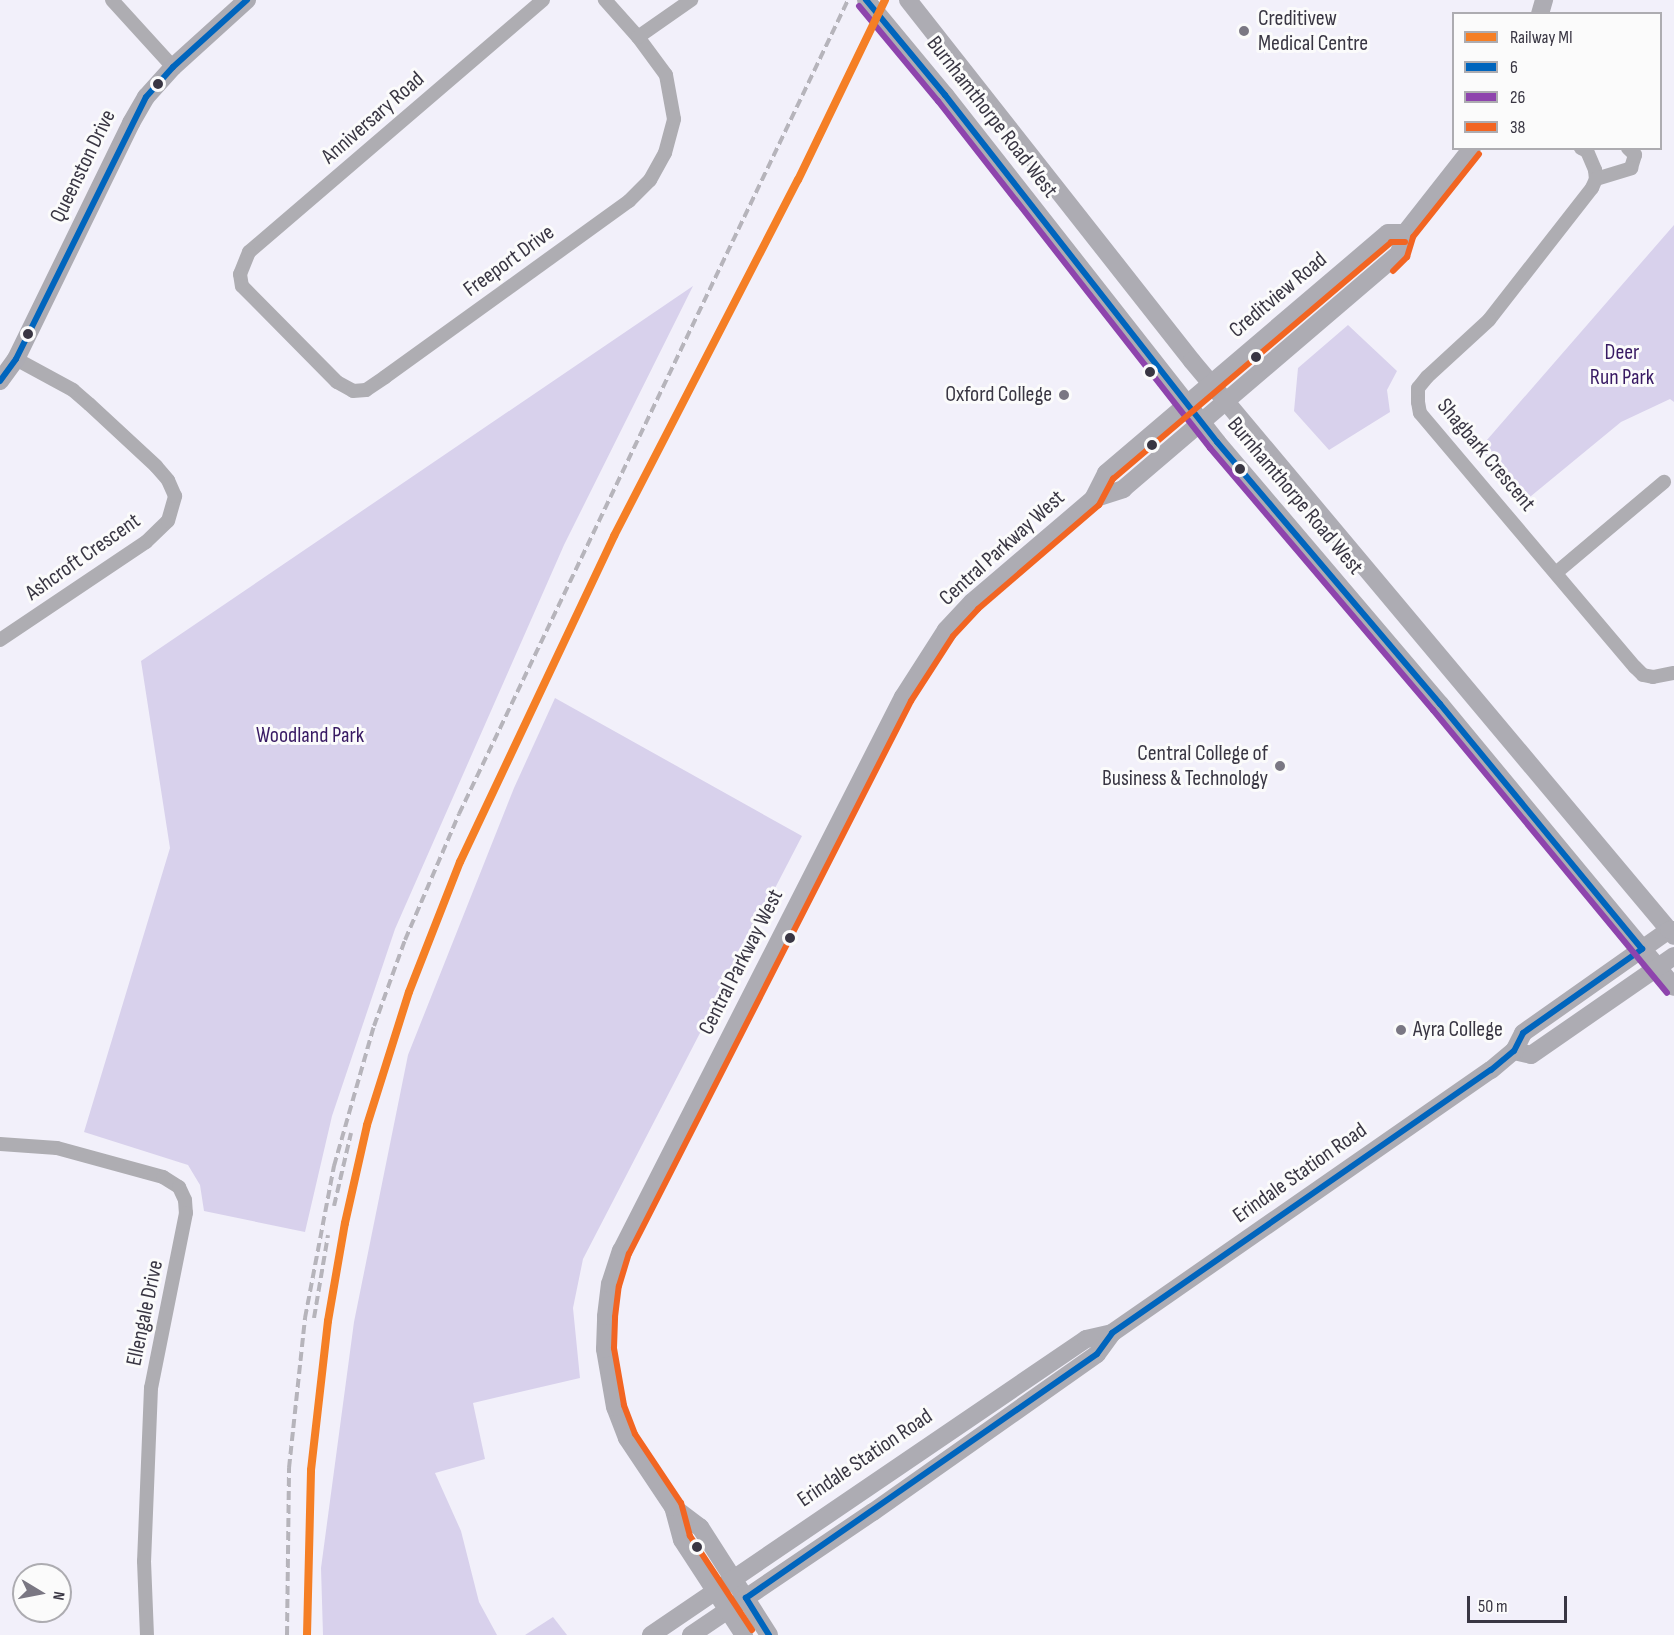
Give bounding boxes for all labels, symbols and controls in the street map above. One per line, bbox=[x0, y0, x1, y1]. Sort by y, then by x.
place label: Creditivew Medical Centre bbox=[1258, 5, 1368, 56]
legend bbox=[1452, 12, 1662, 150]
marker: Creditivew Medical Centre bbox=[1235, 22, 1253, 40]
text: Railway MI bbox=[1510, 27, 1573, 48]
street label: Burnhamthorpe Road West bbox=[921, 31, 1063, 203]
text: 6 bbox=[1510, 57, 1518, 78]
street label: Anniversary Road bbox=[316, 66, 430, 170]
unlabelled marker bbox=[152, 78, 164, 90]
text: 26 bbox=[1510, 87, 1525, 108]
street label: Queenston Drive bbox=[44, 105, 122, 227]
text: 38 bbox=[1510, 117, 1525, 138]
street label: Freeport Drive bbox=[459, 219, 559, 303]
street label: Creditview Road bbox=[1224, 247, 1332, 343]
unlabelled marker bbox=[22, 328, 34, 340]
park label: Deer Run Park bbox=[1590, 339, 1654, 390]
unlabelled marker bbox=[1250, 351, 1262, 363]
unlabelled marker bbox=[1144, 366, 1156, 378]
place label: Oxford College bbox=[945, 382, 1052, 408]
marker: Oxford College bbox=[1057, 388, 1071, 402]
street label: Shagbark Crescent bbox=[1431, 393, 1541, 517]
street label: Burnhamthorpe Road West bbox=[1221, 412, 1369, 580]
unlabelled marker bbox=[1146, 439, 1158, 451]
unlabelled marker bbox=[1234, 463, 1246, 475]
street label: Central Parkway West bbox=[934, 485, 1070, 611]
street label: Ashcroft Crescent bbox=[20, 508, 146, 606]
park label: Woodland Park bbox=[256, 723, 364, 749]
place label: Central College of Business & Technology bbox=[1102, 740, 1268, 792]
marker: Central College of Business & Technology bbox=[1273, 759, 1287, 773]
street label: Central Parkway West bbox=[693, 885, 789, 1039]
unlabelled marker bbox=[784, 932, 796, 944]
place label: Ayra College bbox=[1413, 1017, 1503, 1043]
marker: Ayra College bbox=[1394, 1023, 1408, 1037]
street label: Erindale Station Road bbox=[1228, 1117, 1372, 1229]
street label: Ellengale Drive bbox=[121, 1258, 169, 1368]
street label: Erindale Station Road bbox=[793, 1403, 937, 1513]
unlabelled marker bbox=[691, 1541, 703, 1553]
north arrow bbox=[12, 1563, 72, 1623]
scale bar bbox=[1470, 1584, 1570, 1622]
text: N bbox=[48, 1590, 68, 1602]
text: 50 m bbox=[1478, 1596, 1508, 1617]

